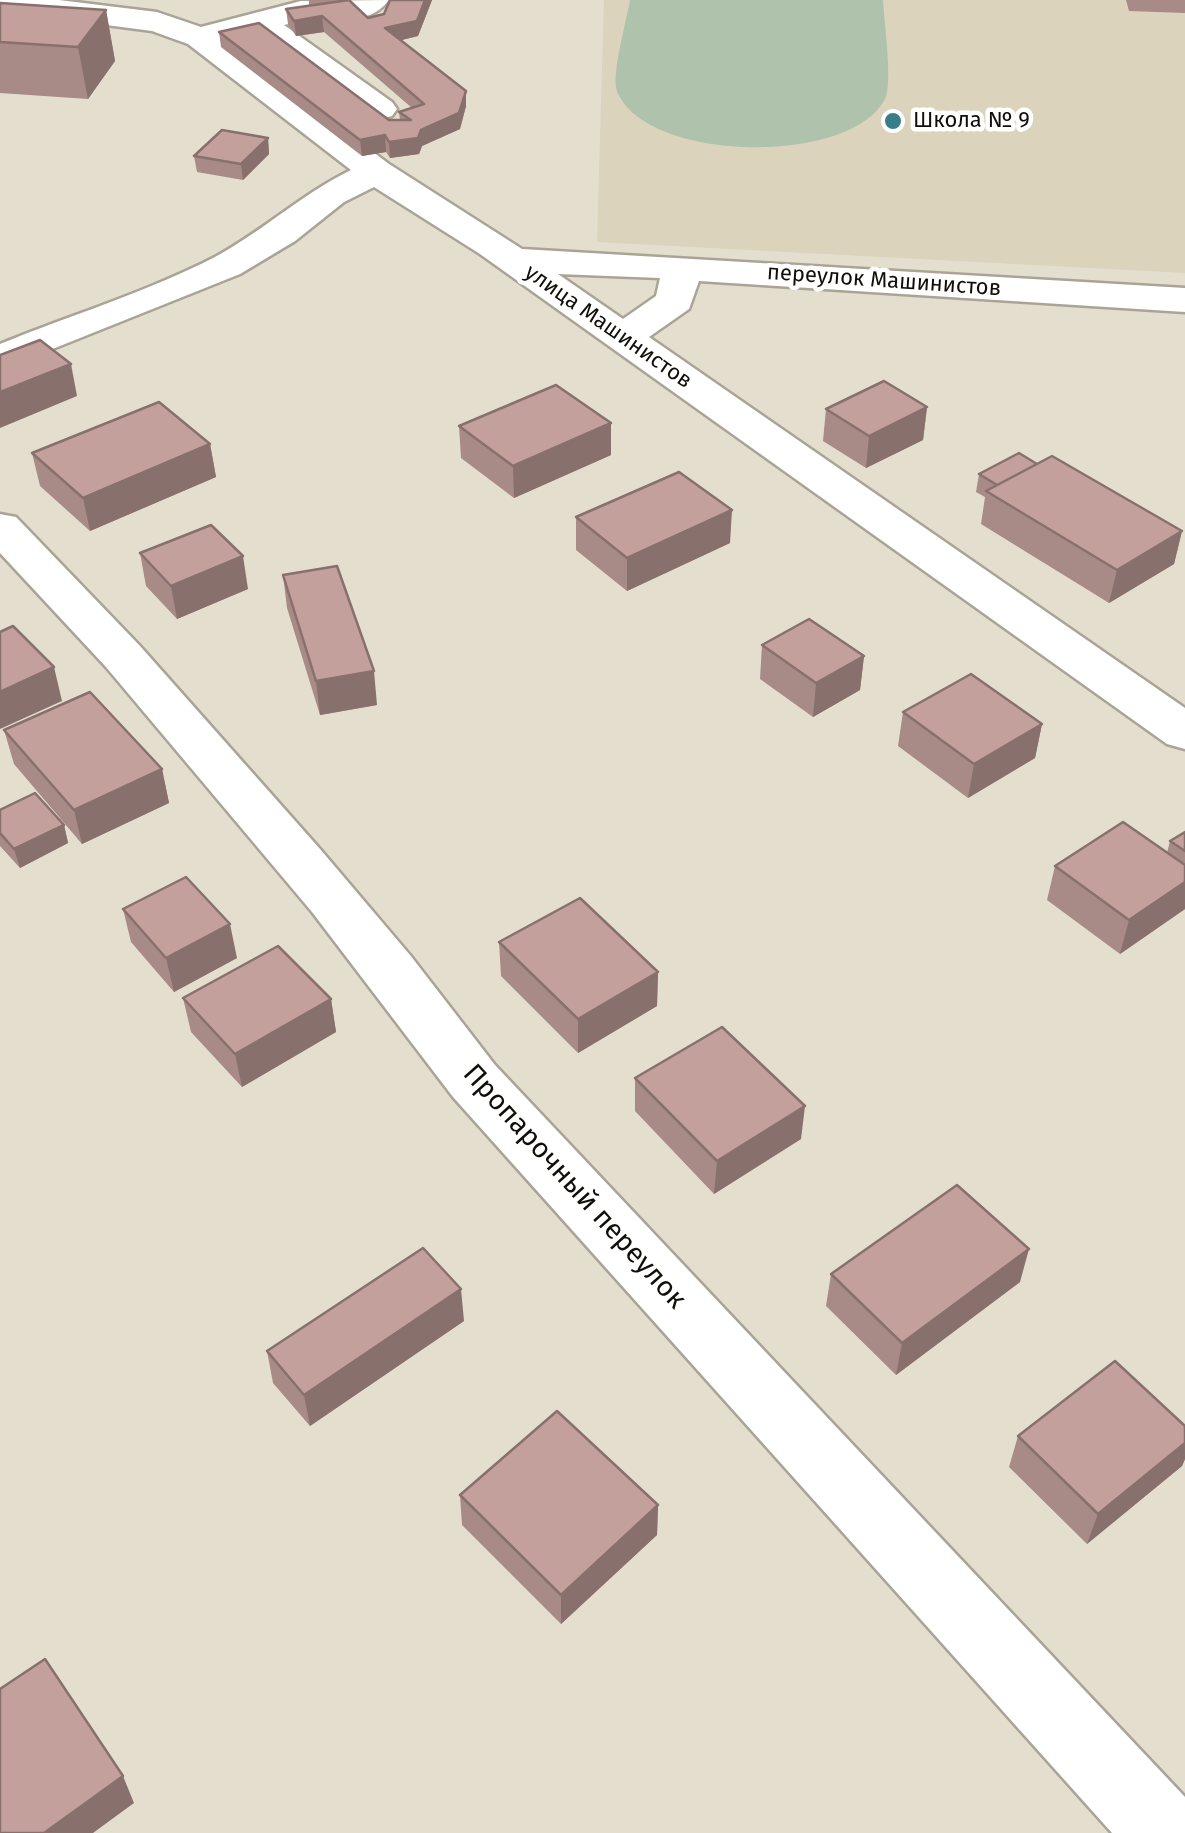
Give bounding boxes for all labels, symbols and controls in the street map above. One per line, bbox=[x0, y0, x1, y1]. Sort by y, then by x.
place label: Школа № 9 bbox=[913, 108, 1030, 134]
marker: Школа № 9 bbox=[882, 110, 904, 132]
street label: улица Машинистов bbox=[519, 259, 697, 395]
street label: переулок Машинистов bbox=[766, 260, 1002, 302]
street label: Пропарочный переулок bbox=[455, 1058, 693, 1316]

